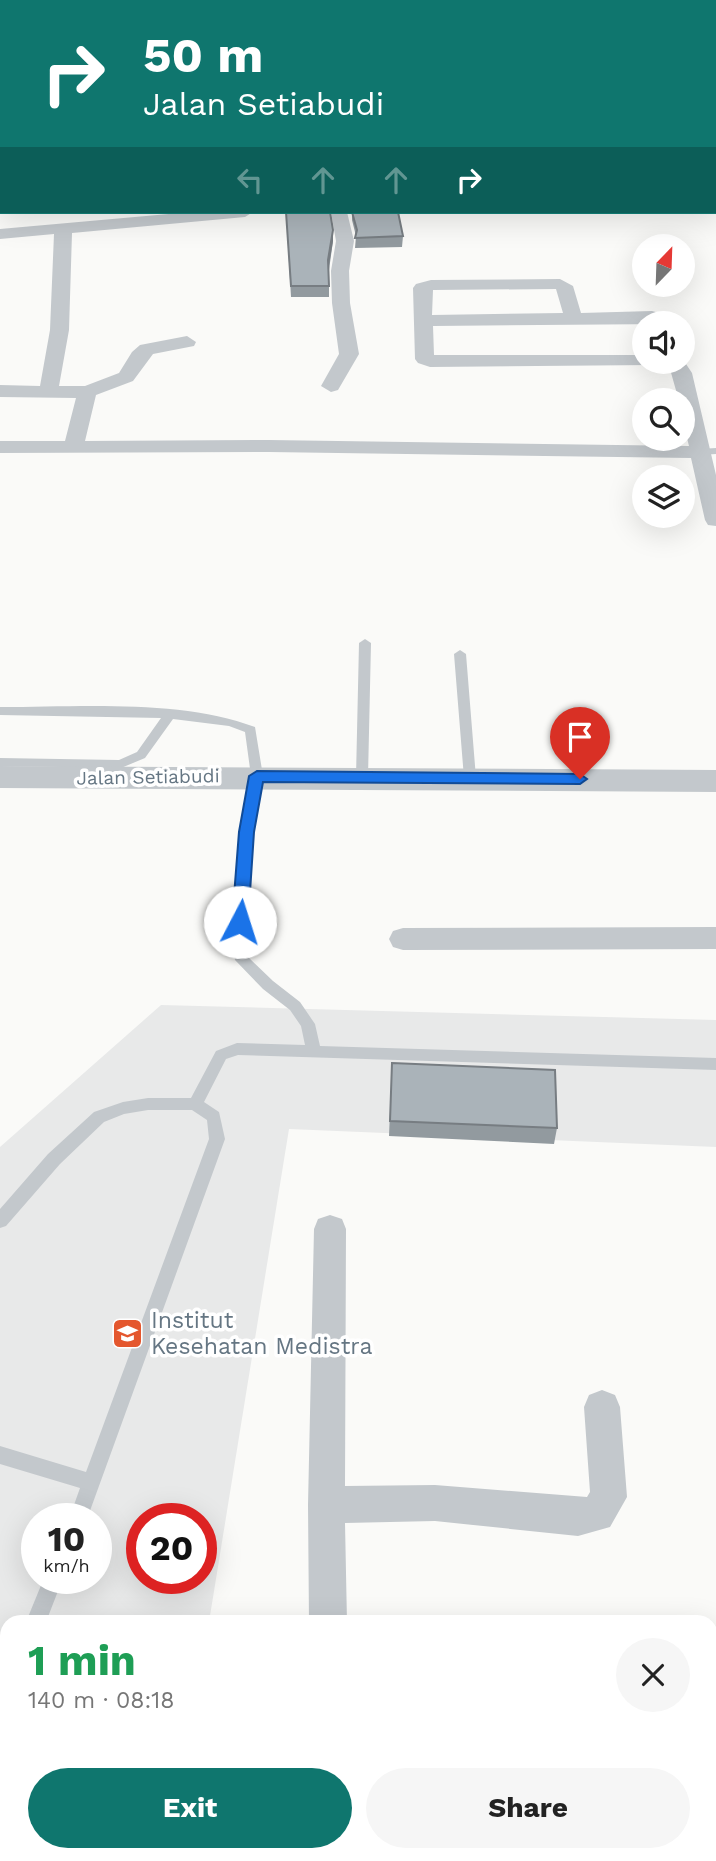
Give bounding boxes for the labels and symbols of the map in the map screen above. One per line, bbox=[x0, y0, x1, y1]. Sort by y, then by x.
north arrow bbox=[632, 234, 695, 298]
pin bbox=[550, 707, 610, 779]
street label: Jalan Setiabudi bbox=[76, 764, 220, 790]
position arrow bbox=[203, 885, 277, 959]
place label: Institut Kesehatan Medistra bbox=[151, 1307, 372, 1360]
school or university icon: Institut Kesehatan Medistra bbox=[111, 1316, 145, 1350]
speed limit sign: 20 bbox=[126, 1503, 217, 1594]

